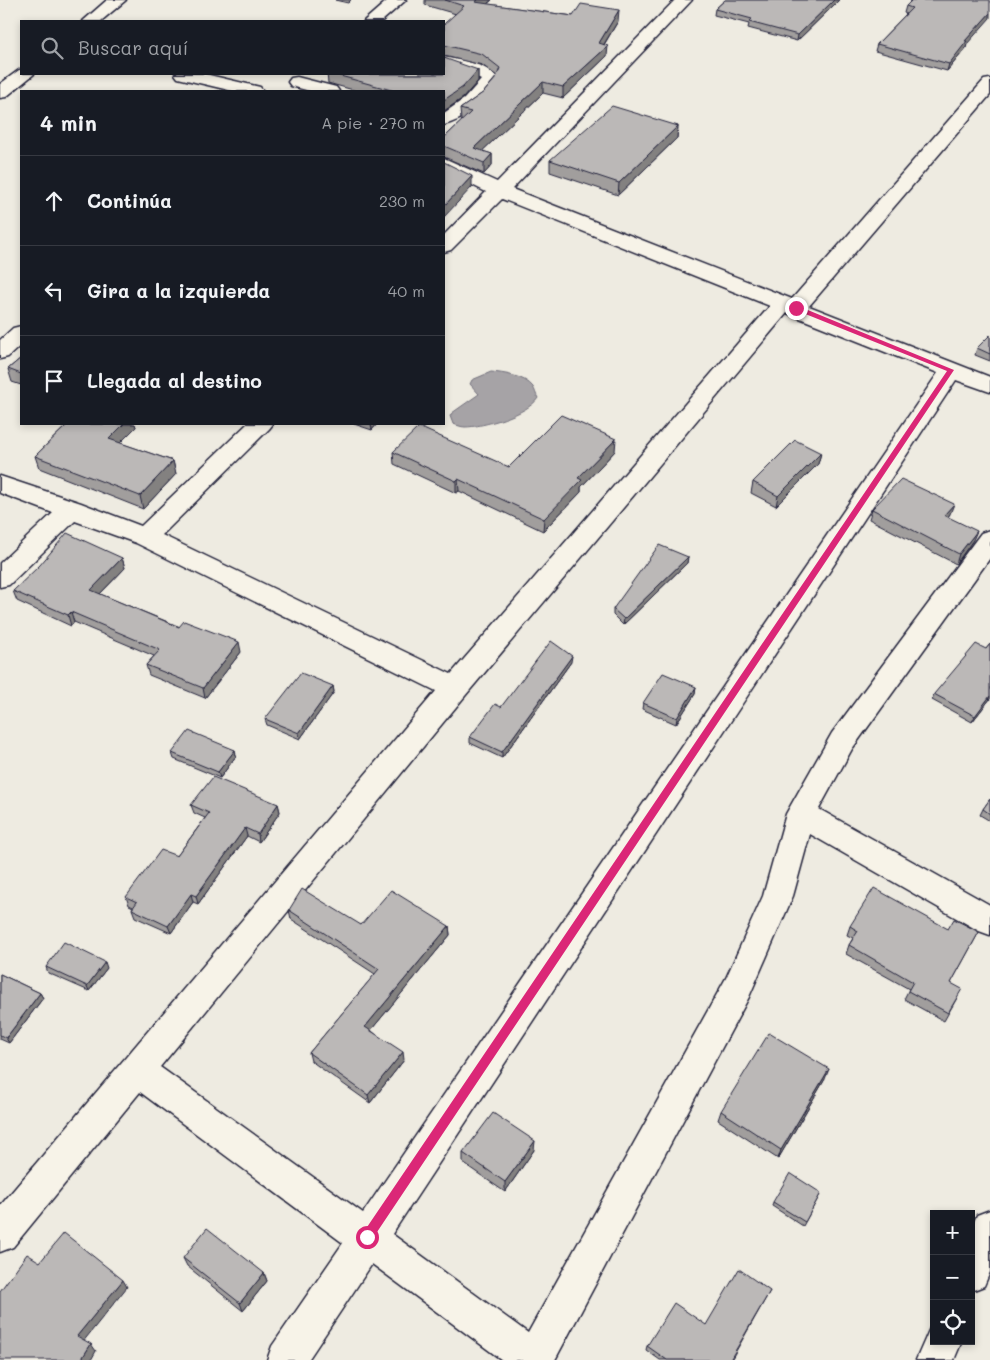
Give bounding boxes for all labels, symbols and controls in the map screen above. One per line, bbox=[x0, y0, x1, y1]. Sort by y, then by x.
search box bbox=[20, 20, 445, 75]
icon: search bbox=[38, 34, 66, 62]
text: Buscar aquí bbox=[78, 35, 188, 60]
text: 4 min bbox=[40, 109, 97, 136]
text: A pie · 270 m bbox=[321, 112, 425, 133]
icon: ahead bbox=[40, 187, 68, 215]
text: Continúa bbox=[87, 188, 172, 213]
text: 230 m bbox=[379, 190, 425, 211]
icon: left bbox=[40, 277, 68, 305]
text: Gira a la izquierda bbox=[87, 278, 270, 303]
text: 40 m bbox=[388, 280, 425, 301]
route end bbox=[785, 297, 808, 320]
icon: arrive bbox=[40, 367, 68, 395]
text: Llegada al destino bbox=[87, 368, 262, 393]
map controls bbox=[930, 1210, 975, 1345]
button: + bbox=[930, 1210, 975, 1255]
route start bbox=[356, 1226, 379, 1249]
button: − bbox=[930, 1255, 975, 1300]
button: locate bbox=[930, 1300, 975, 1345]

